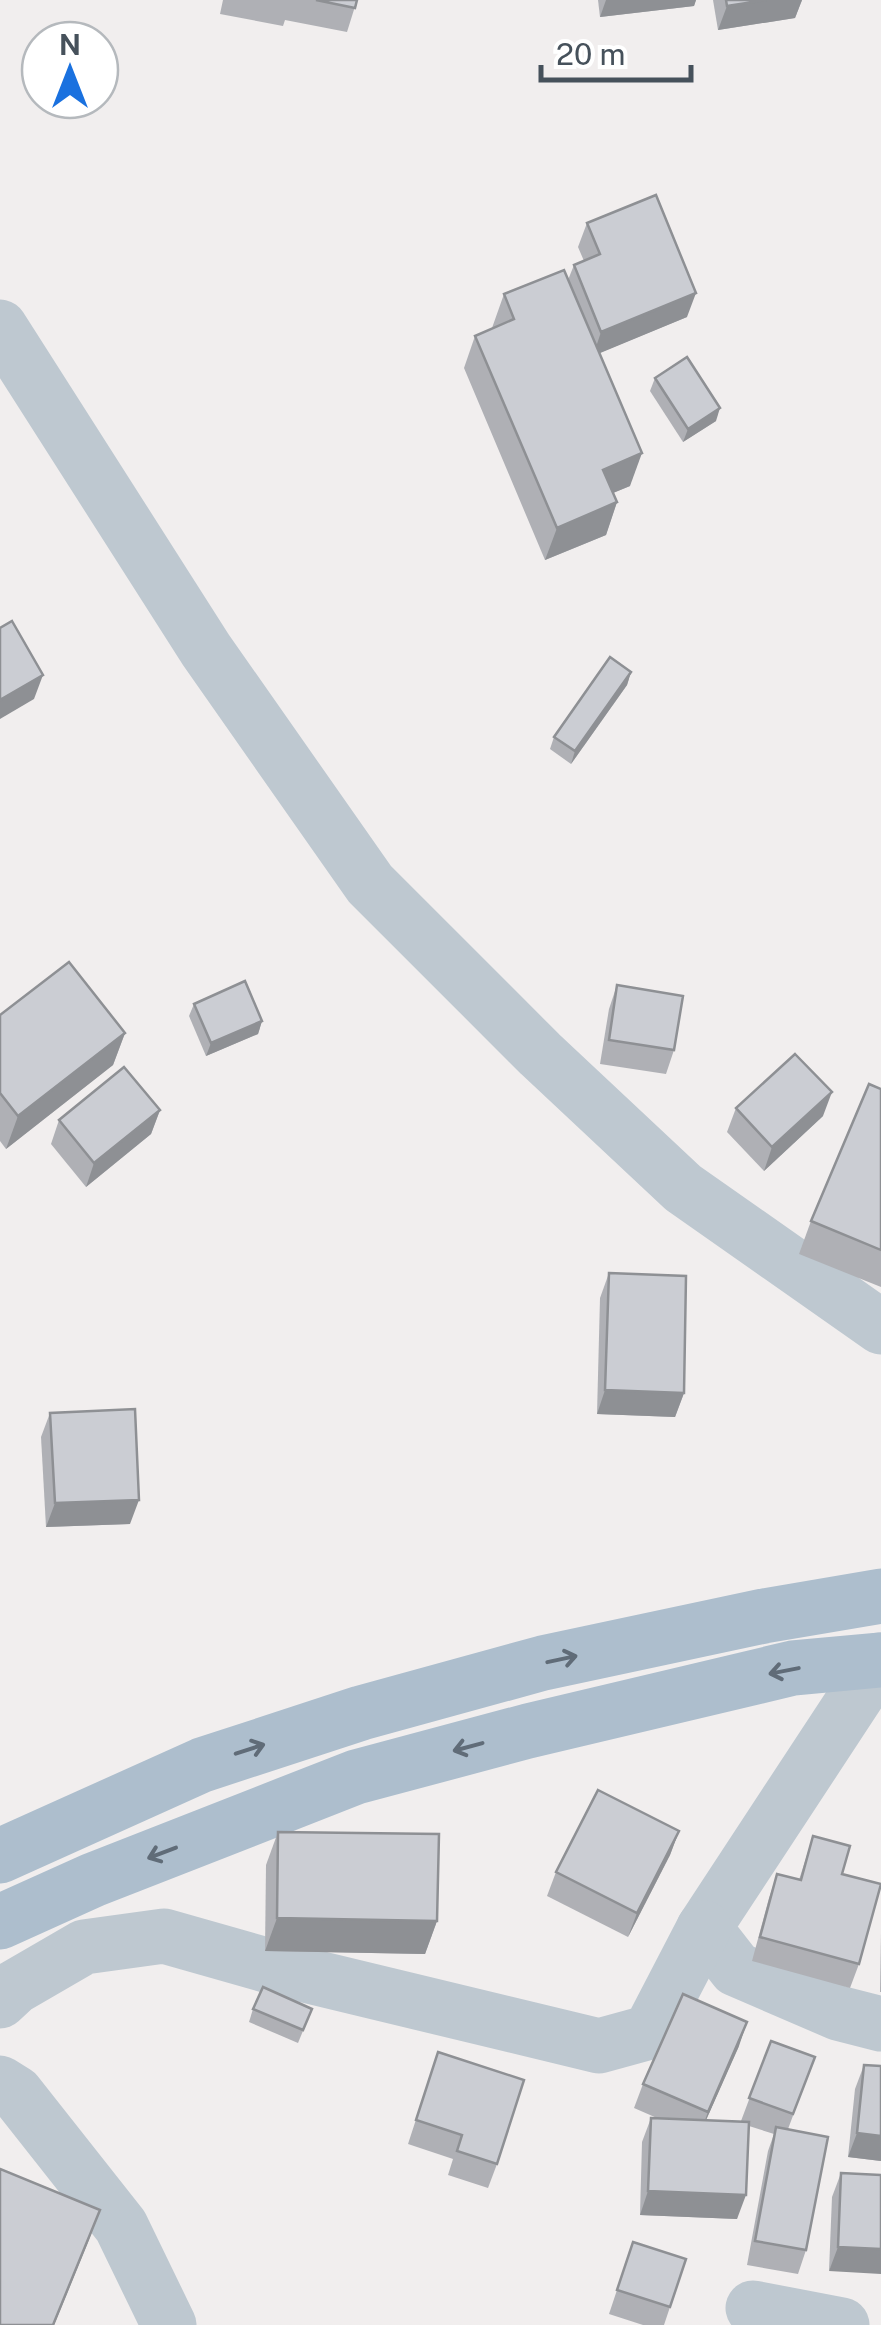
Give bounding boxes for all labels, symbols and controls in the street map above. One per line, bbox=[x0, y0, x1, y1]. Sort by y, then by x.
north arrow bbox=[20, 20, 120, 120]
scale bar bbox=[541, 20, 691, 82]
text: N bbox=[59, 28, 81, 61]
text: 20 m bbox=[556, 36, 625, 72]
one-way arrow bbox=[545, 1648, 577, 1667]
one-way arrow bbox=[769, 1662, 801, 1681]
one-way arrow bbox=[453, 1738, 484, 1757]
one-way arrow bbox=[234, 1739, 266, 1757]
one-way arrow bbox=[147, 1846, 178, 1864]

